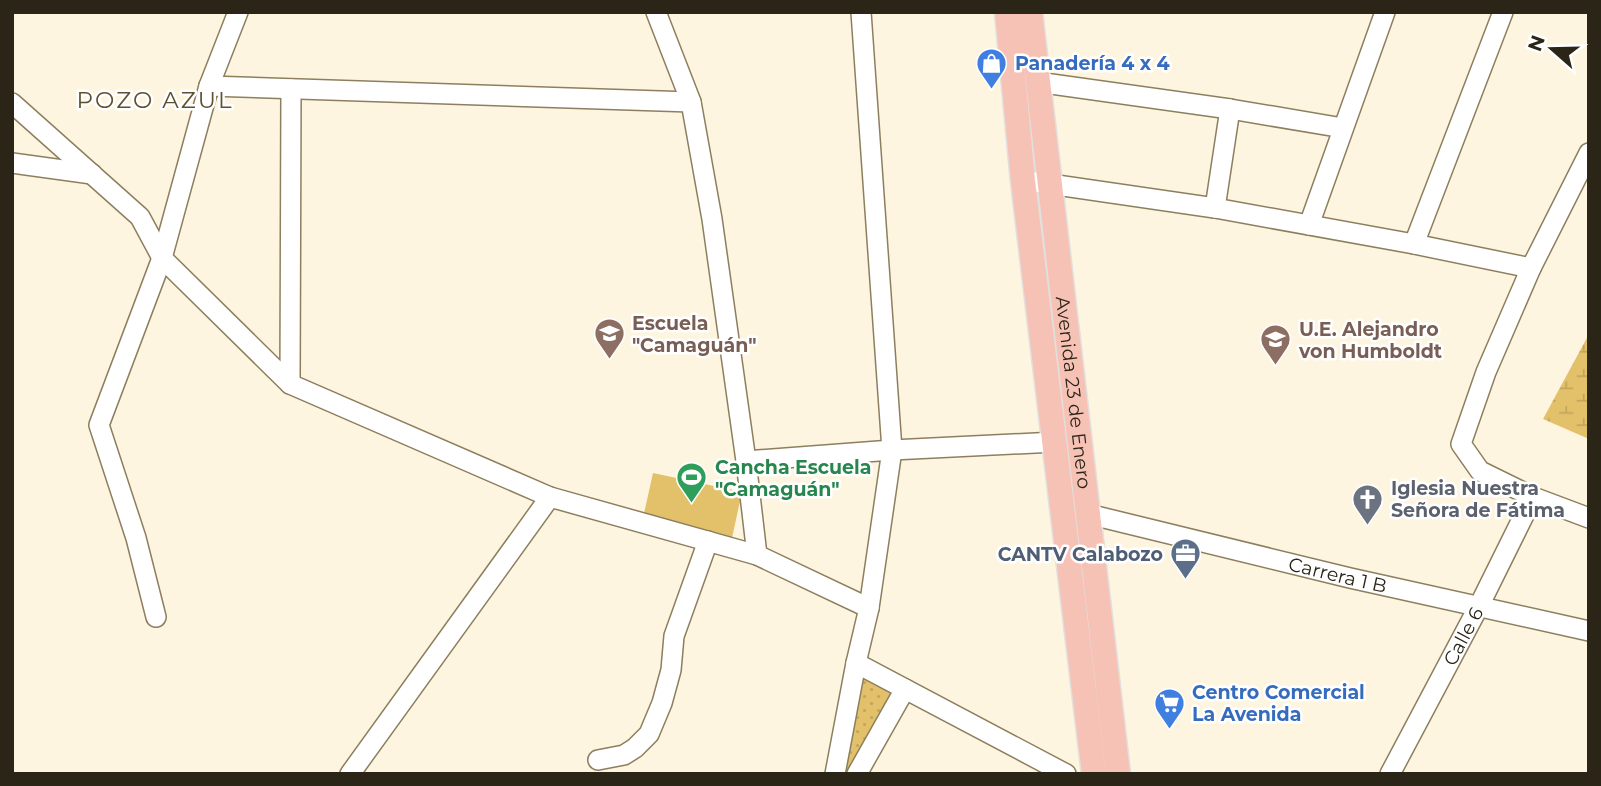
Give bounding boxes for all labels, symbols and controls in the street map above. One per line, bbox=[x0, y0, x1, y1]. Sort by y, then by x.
north arrow bbox=[1517, 14, 1587, 84]
text: N bbox=[1523, 32, 1550, 55]
shop icon: Panadería 4 x 4 bbox=[975, 46, 1009, 90]
place label: Panadería 4 x 4 bbox=[1015, 52, 1170, 75]
district label: POZO AZUL bbox=[77, 86, 233, 114]
street label: Avenida 23 de Enero bbox=[1051, 295, 1096, 490]
place label: Escuela "Camaguán" bbox=[632, 312, 757, 357]
school or university icon: Escuela "Camaguán" bbox=[592, 317, 626, 361]
place label: U.E. Alejandro von Humboldt bbox=[1298, 318, 1442, 363]
school or university icon: U.E. Alejandro von Humboldt bbox=[1259, 323, 1293, 367]
place label: Cancha Escuela "Camaguán" bbox=[715, 456, 872, 501]
sports icon: Cancha Escuela "Camaguán" bbox=[675, 461, 709, 505]
place label: Iglesia Nuestra Señora de Fátima bbox=[1391, 477, 1565, 522]
church icon: Iglesia Nuestra Señora de Fátima bbox=[1351, 482, 1385, 526]
office icon: CANTV Calabozo bbox=[1169, 537, 1203, 581]
place label: CANTV Calabozo bbox=[998, 543, 1163, 566]
street label: Carrera 1 B bbox=[1286, 552, 1389, 598]
street label: Calle 6 bbox=[1439, 603, 1488, 670]
place label: Centro Comercial La Avenida bbox=[1192, 681, 1365, 726]
supermarket icon: Centro Comercial La Avenida bbox=[1152, 686, 1186, 730]

